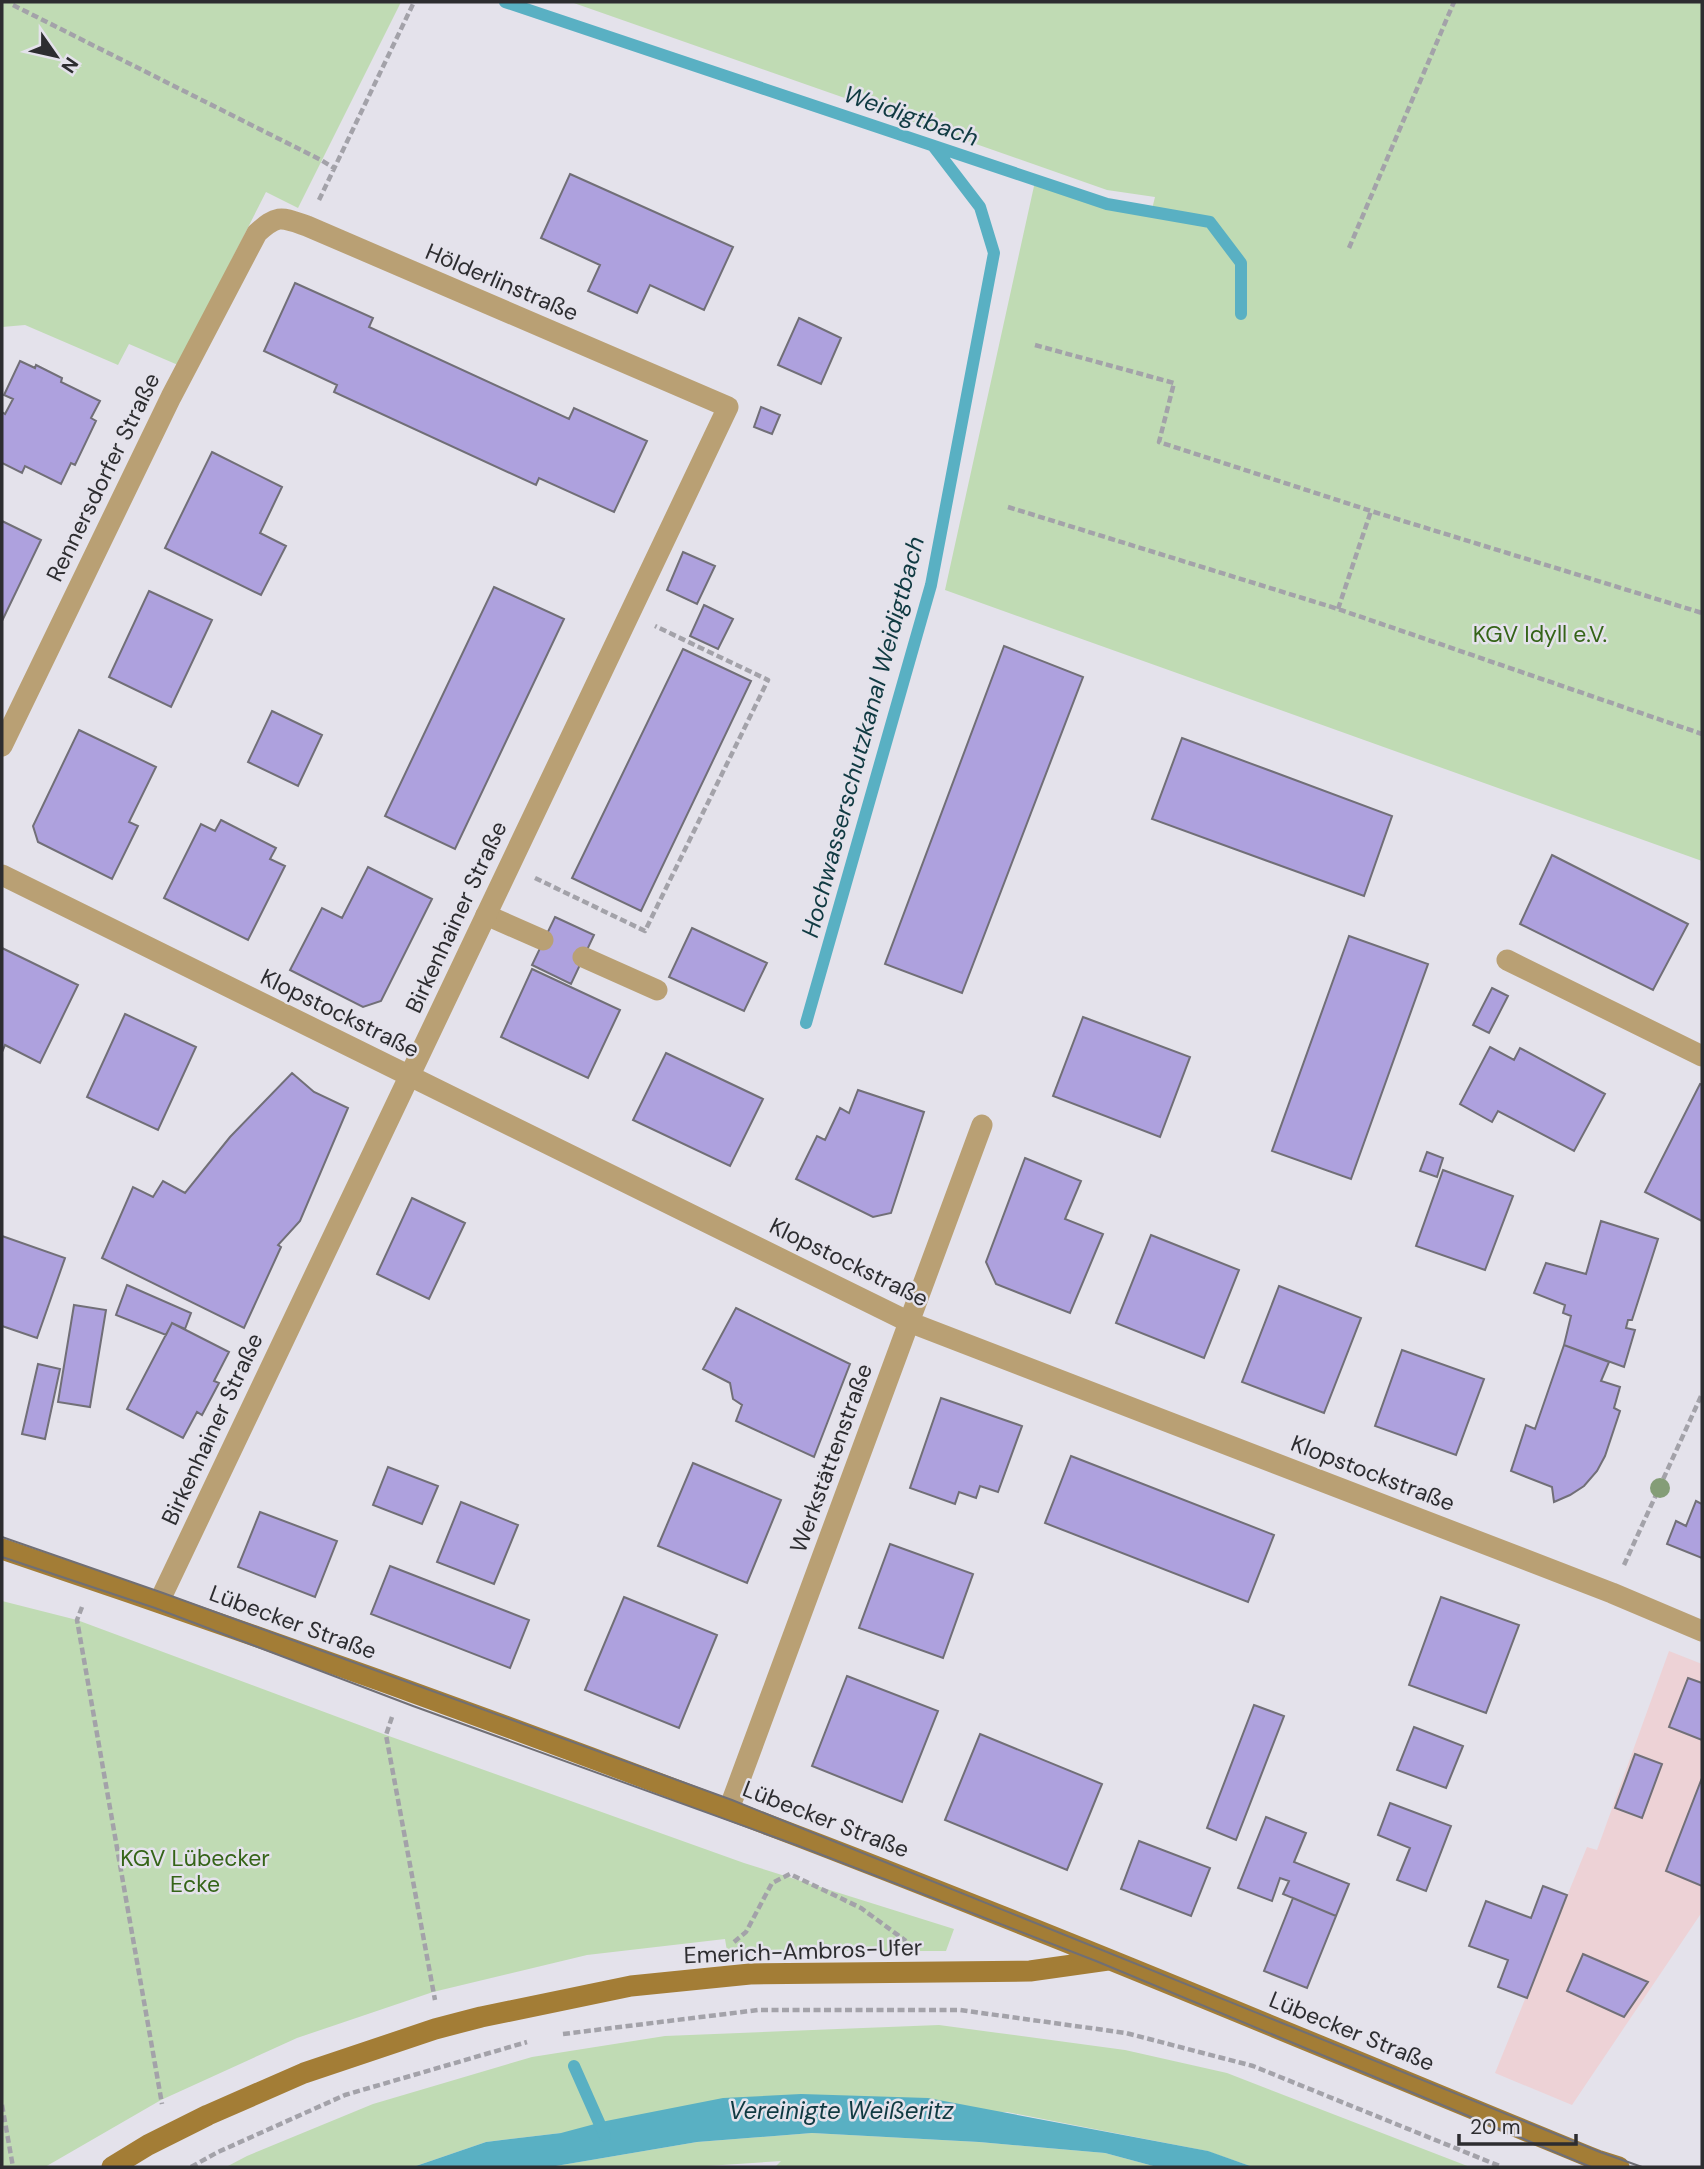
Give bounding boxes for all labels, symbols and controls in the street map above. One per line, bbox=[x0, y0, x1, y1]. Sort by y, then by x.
north arrow bbox=[21, 21, 91, 91]
text: N bbox=[55, 52, 84, 78]
water label: Weidigtbach bbox=[840, 78, 983, 153]
street label: Hölderlinstraße bbox=[421, 236, 583, 328]
street label: Rennersdorfer Straße bbox=[39, 368, 167, 586]
water label: Hochwasserschutzkanal Weidigtbach bbox=[794, 533, 931, 941]
park label: KGV Idyll e.V. bbox=[1473, 619, 1607, 649]
street label: Birkenhainer Straße bbox=[398, 816, 514, 1018]
street label: Klopstockstraße bbox=[256, 962, 424, 1064]
street label: Klopstockstraße bbox=[765, 1211, 933, 1313]
street label: Birkenhainer Straße bbox=[154, 1328, 270, 1530]
street label: Werkstättenstraße bbox=[783, 1359, 879, 1557]
street label: Klopstockstraße bbox=[1287, 1428, 1459, 1518]
street label: Lübecker Straße bbox=[205, 1578, 381, 1666]
street label: Lübecker Straße bbox=[739, 1774, 913, 1864]
park label: KGV Lübecker Ecke bbox=[120, 1843, 270, 1899]
street label: Emerich-Ambros-Ufer bbox=[683, 1932, 923, 1970]
street label: Lübecker Straße bbox=[1265, 1984, 1439, 2078]
water label: Vereinigte Weißeritz bbox=[728, 2095, 954, 2126]
scale bar bbox=[1459, 2102, 1576, 2146]
text: 20 m bbox=[1470, 2113, 1521, 2141]

